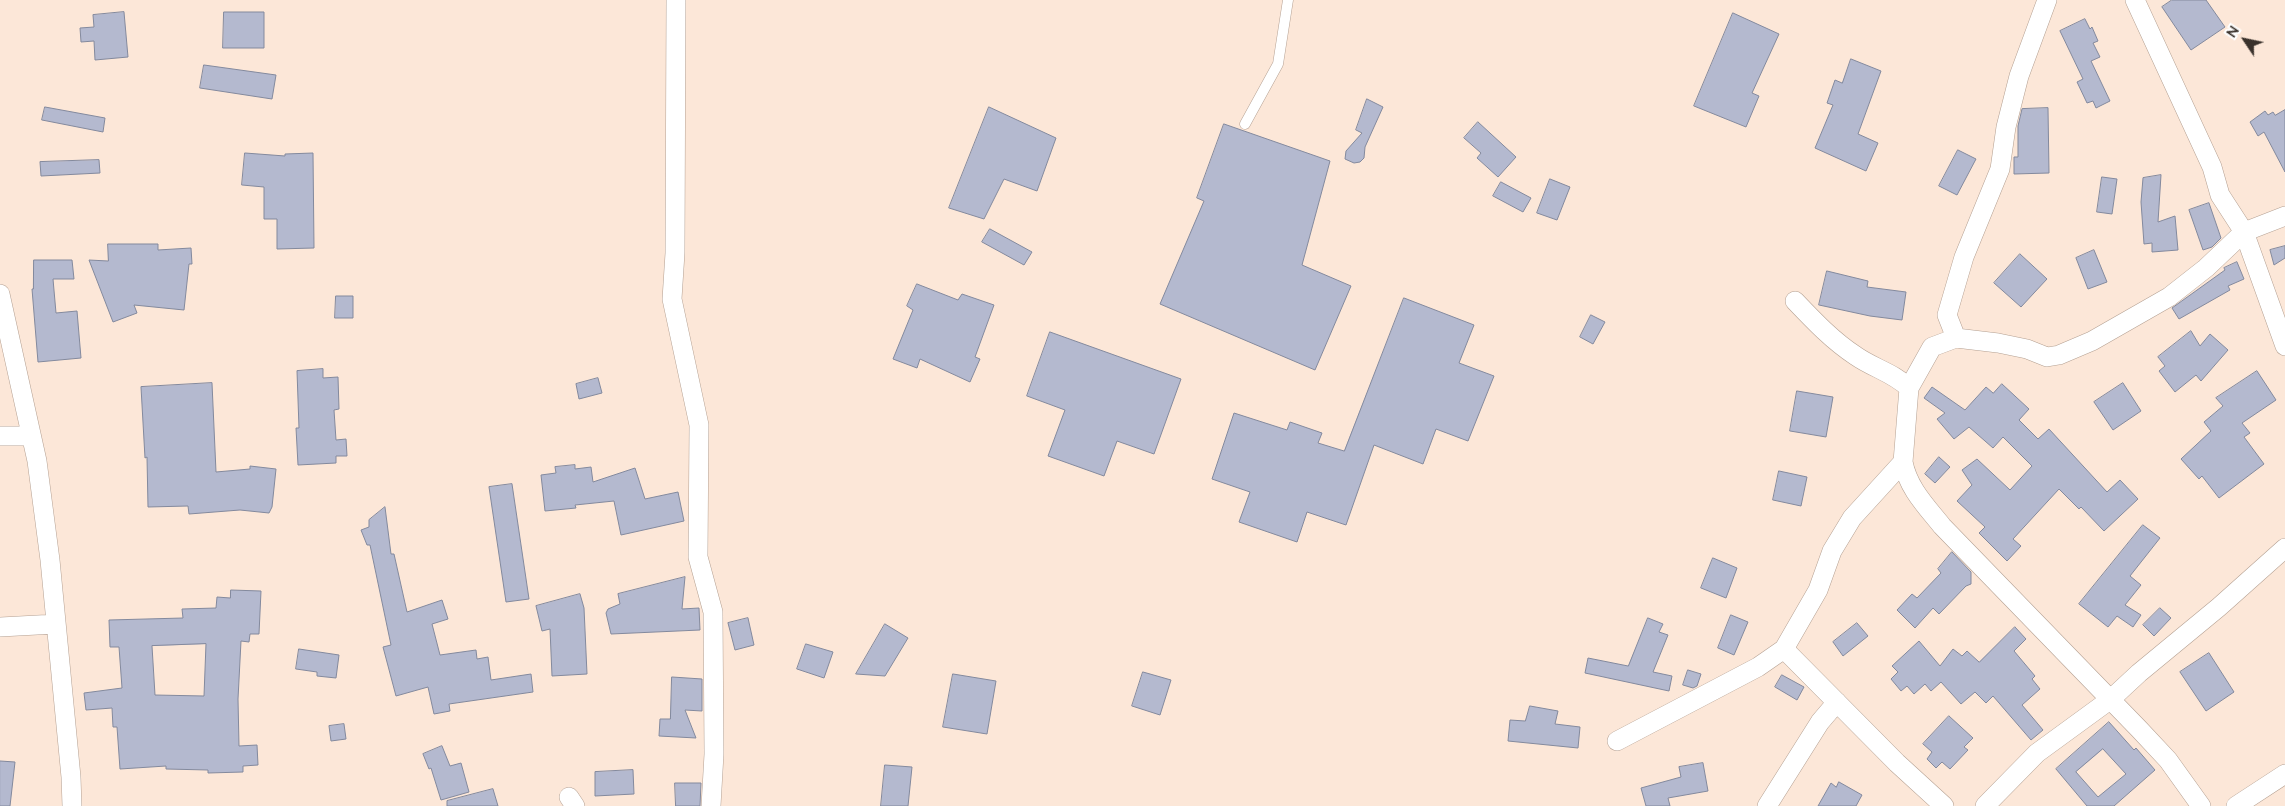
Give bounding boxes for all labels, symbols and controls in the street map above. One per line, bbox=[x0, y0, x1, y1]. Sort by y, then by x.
north arrow bbox=[2220, 15, 2270, 65]
text: N bbox=[2222, 22, 2243, 41]

